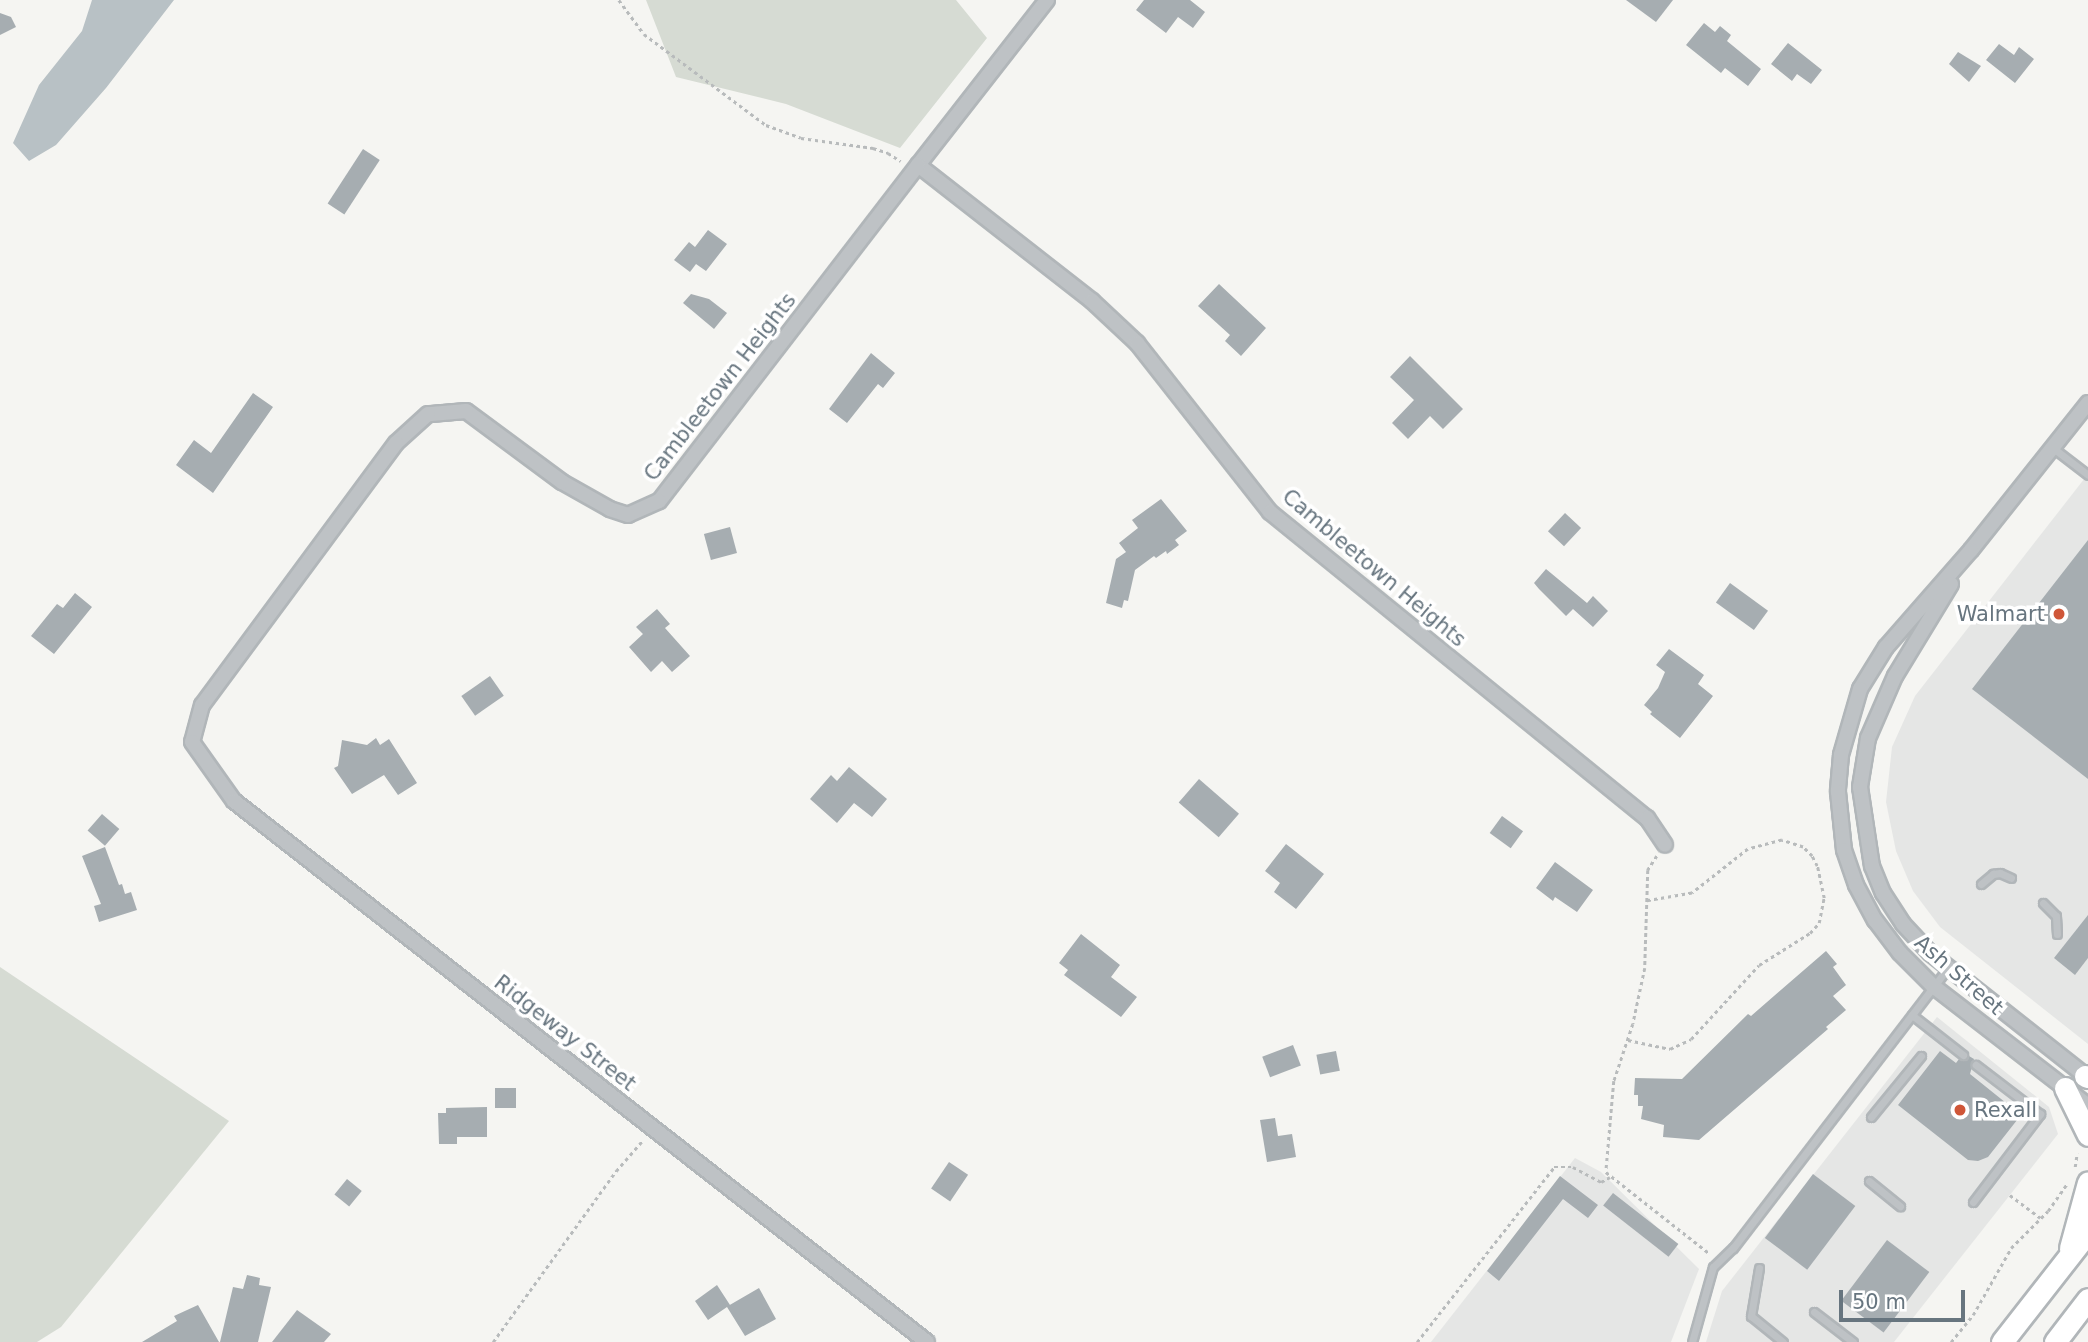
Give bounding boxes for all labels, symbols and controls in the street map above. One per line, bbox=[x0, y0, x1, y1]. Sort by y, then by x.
street label: Cambleetown Heights bbox=[639, 288, 801, 486]
street label: Cambleetown Heights bbox=[1277, 484, 1471, 652]
place label: Walmart bbox=[1957, 601, 2045, 627]
marker: Walmart bbox=[2051, 606, 2067, 622]
street label: Ash Street bbox=[1910, 930, 2008, 1020]
street label: Ridgeway Street bbox=[489, 970, 641, 1096]
place label: Rexall bbox=[1974, 1097, 2037, 1123]
marker: Rexall bbox=[1952, 1102, 1968, 1118]
scale bar bbox=[1843, 1276, 1969, 1320]
text: 50 m bbox=[1852, 1290, 1906, 1314]

